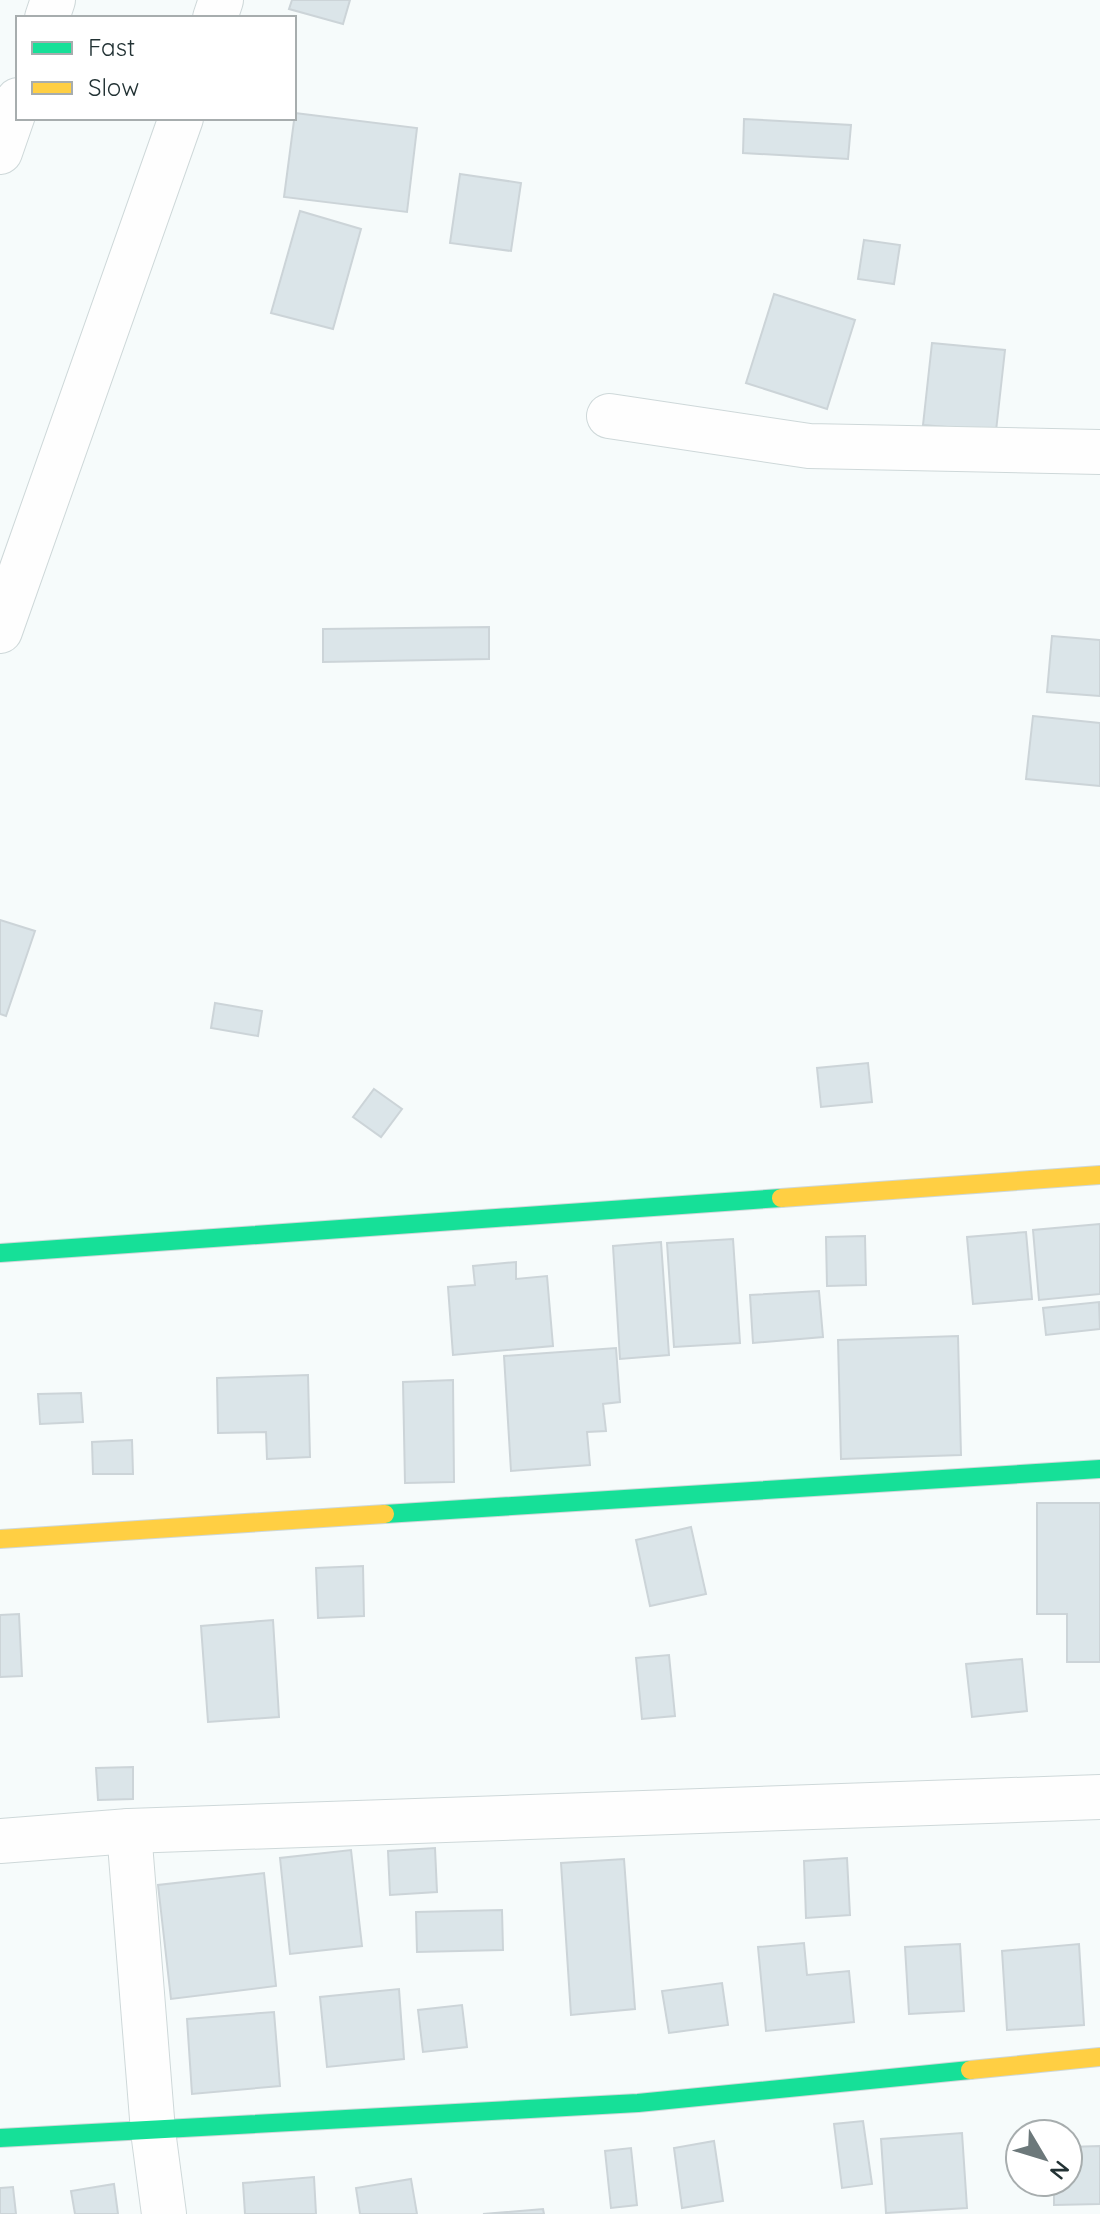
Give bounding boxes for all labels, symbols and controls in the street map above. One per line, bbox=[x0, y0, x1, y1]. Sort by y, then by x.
legend bbox=[16, 16, 296, 120]
text: Fast bbox=[88, 32, 135, 62]
text: Slow bbox=[88, 72, 139, 102]
north arrow bbox=[1004, 2118, 1084, 2198]
text: N bbox=[1044, 2155, 1076, 2185]

